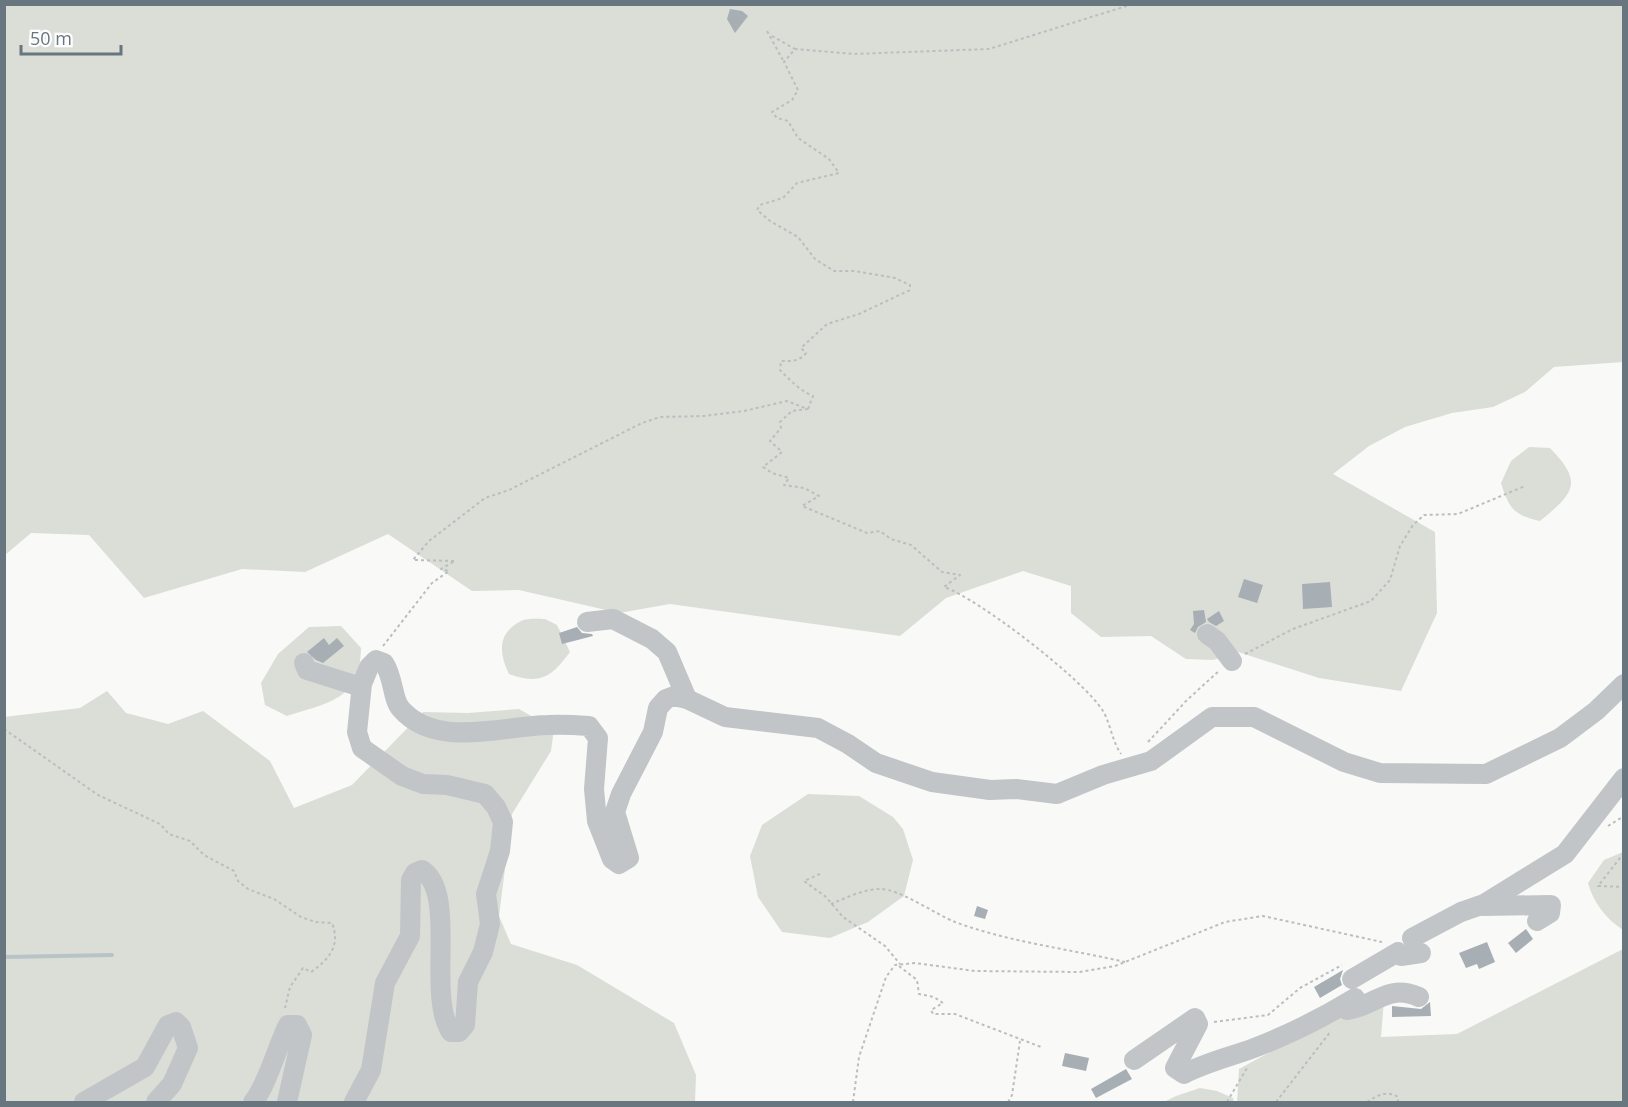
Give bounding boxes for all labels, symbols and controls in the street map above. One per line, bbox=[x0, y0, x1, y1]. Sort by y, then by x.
scale bar bbox=[21, 18, 122, 56]
text: 50 m bbox=[30, 26, 72, 50]

